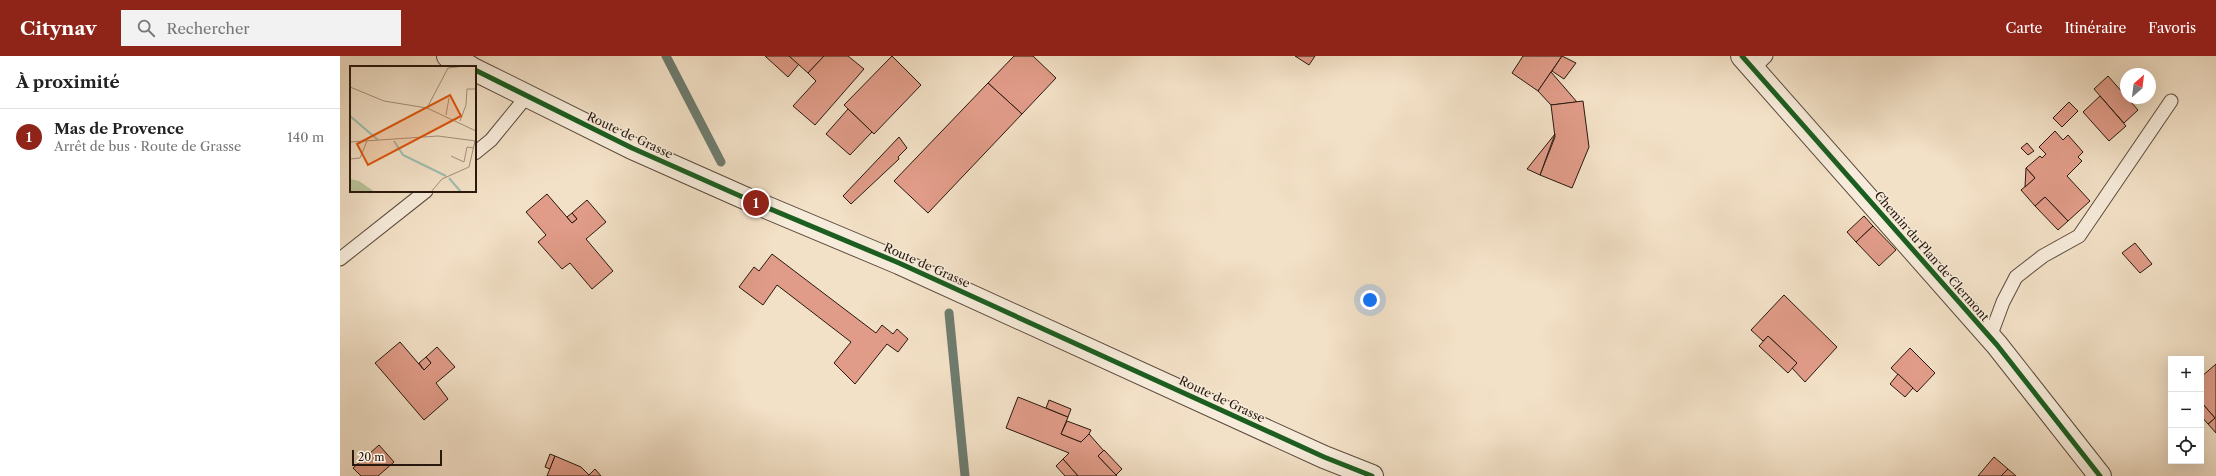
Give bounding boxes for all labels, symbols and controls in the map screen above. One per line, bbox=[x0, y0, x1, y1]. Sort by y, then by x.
search box bbox=[121, 10, 401, 46]
text: Citynav bbox=[20, 17, 97, 40]
icon: search bbox=[135, 17, 157, 39]
text: Rechercher bbox=[167, 19, 250, 38]
text: Carte bbox=[2006, 19, 2042, 37]
text: Itinéraire bbox=[2064, 19, 2126, 37]
text: Favoris bbox=[2148, 19, 2196, 37]
inset map bbox=[350, 66, 476, 192]
north arrow bbox=[2120, 68, 2156, 104]
text: À proximité bbox=[16, 72, 120, 92]
street label: Route de Grasse bbox=[585, 109, 676, 162]
text: Mas de Provence bbox=[54, 119, 184, 138]
text: 1 bbox=[26, 129, 32, 145]
text: 140 m bbox=[287, 129, 324, 145]
text: Arrêt de bus · Route de Grasse bbox=[54, 138, 241, 154]
pin: 1 bbox=[743, 188, 769, 218]
street label: Chemin du Plan de Clermont bbox=[1871, 188, 1993, 325]
street label: Route de Grasse bbox=[881, 239, 973, 291]
your location bbox=[1360, 290, 1380, 310]
map controls bbox=[2168, 356, 2204, 464]
button: + bbox=[2168, 356, 2204, 392]
street label: Route de Grasse bbox=[1177, 373, 1268, 426]
button: − bbox=[2168, 392, 2204, 428]
button: locate bbox=[2168, 428, 2204, 464]
scale bar bbox=[352, 448, 442, 467]
text: 20 m bbox=[358, 450, 384, 464]

